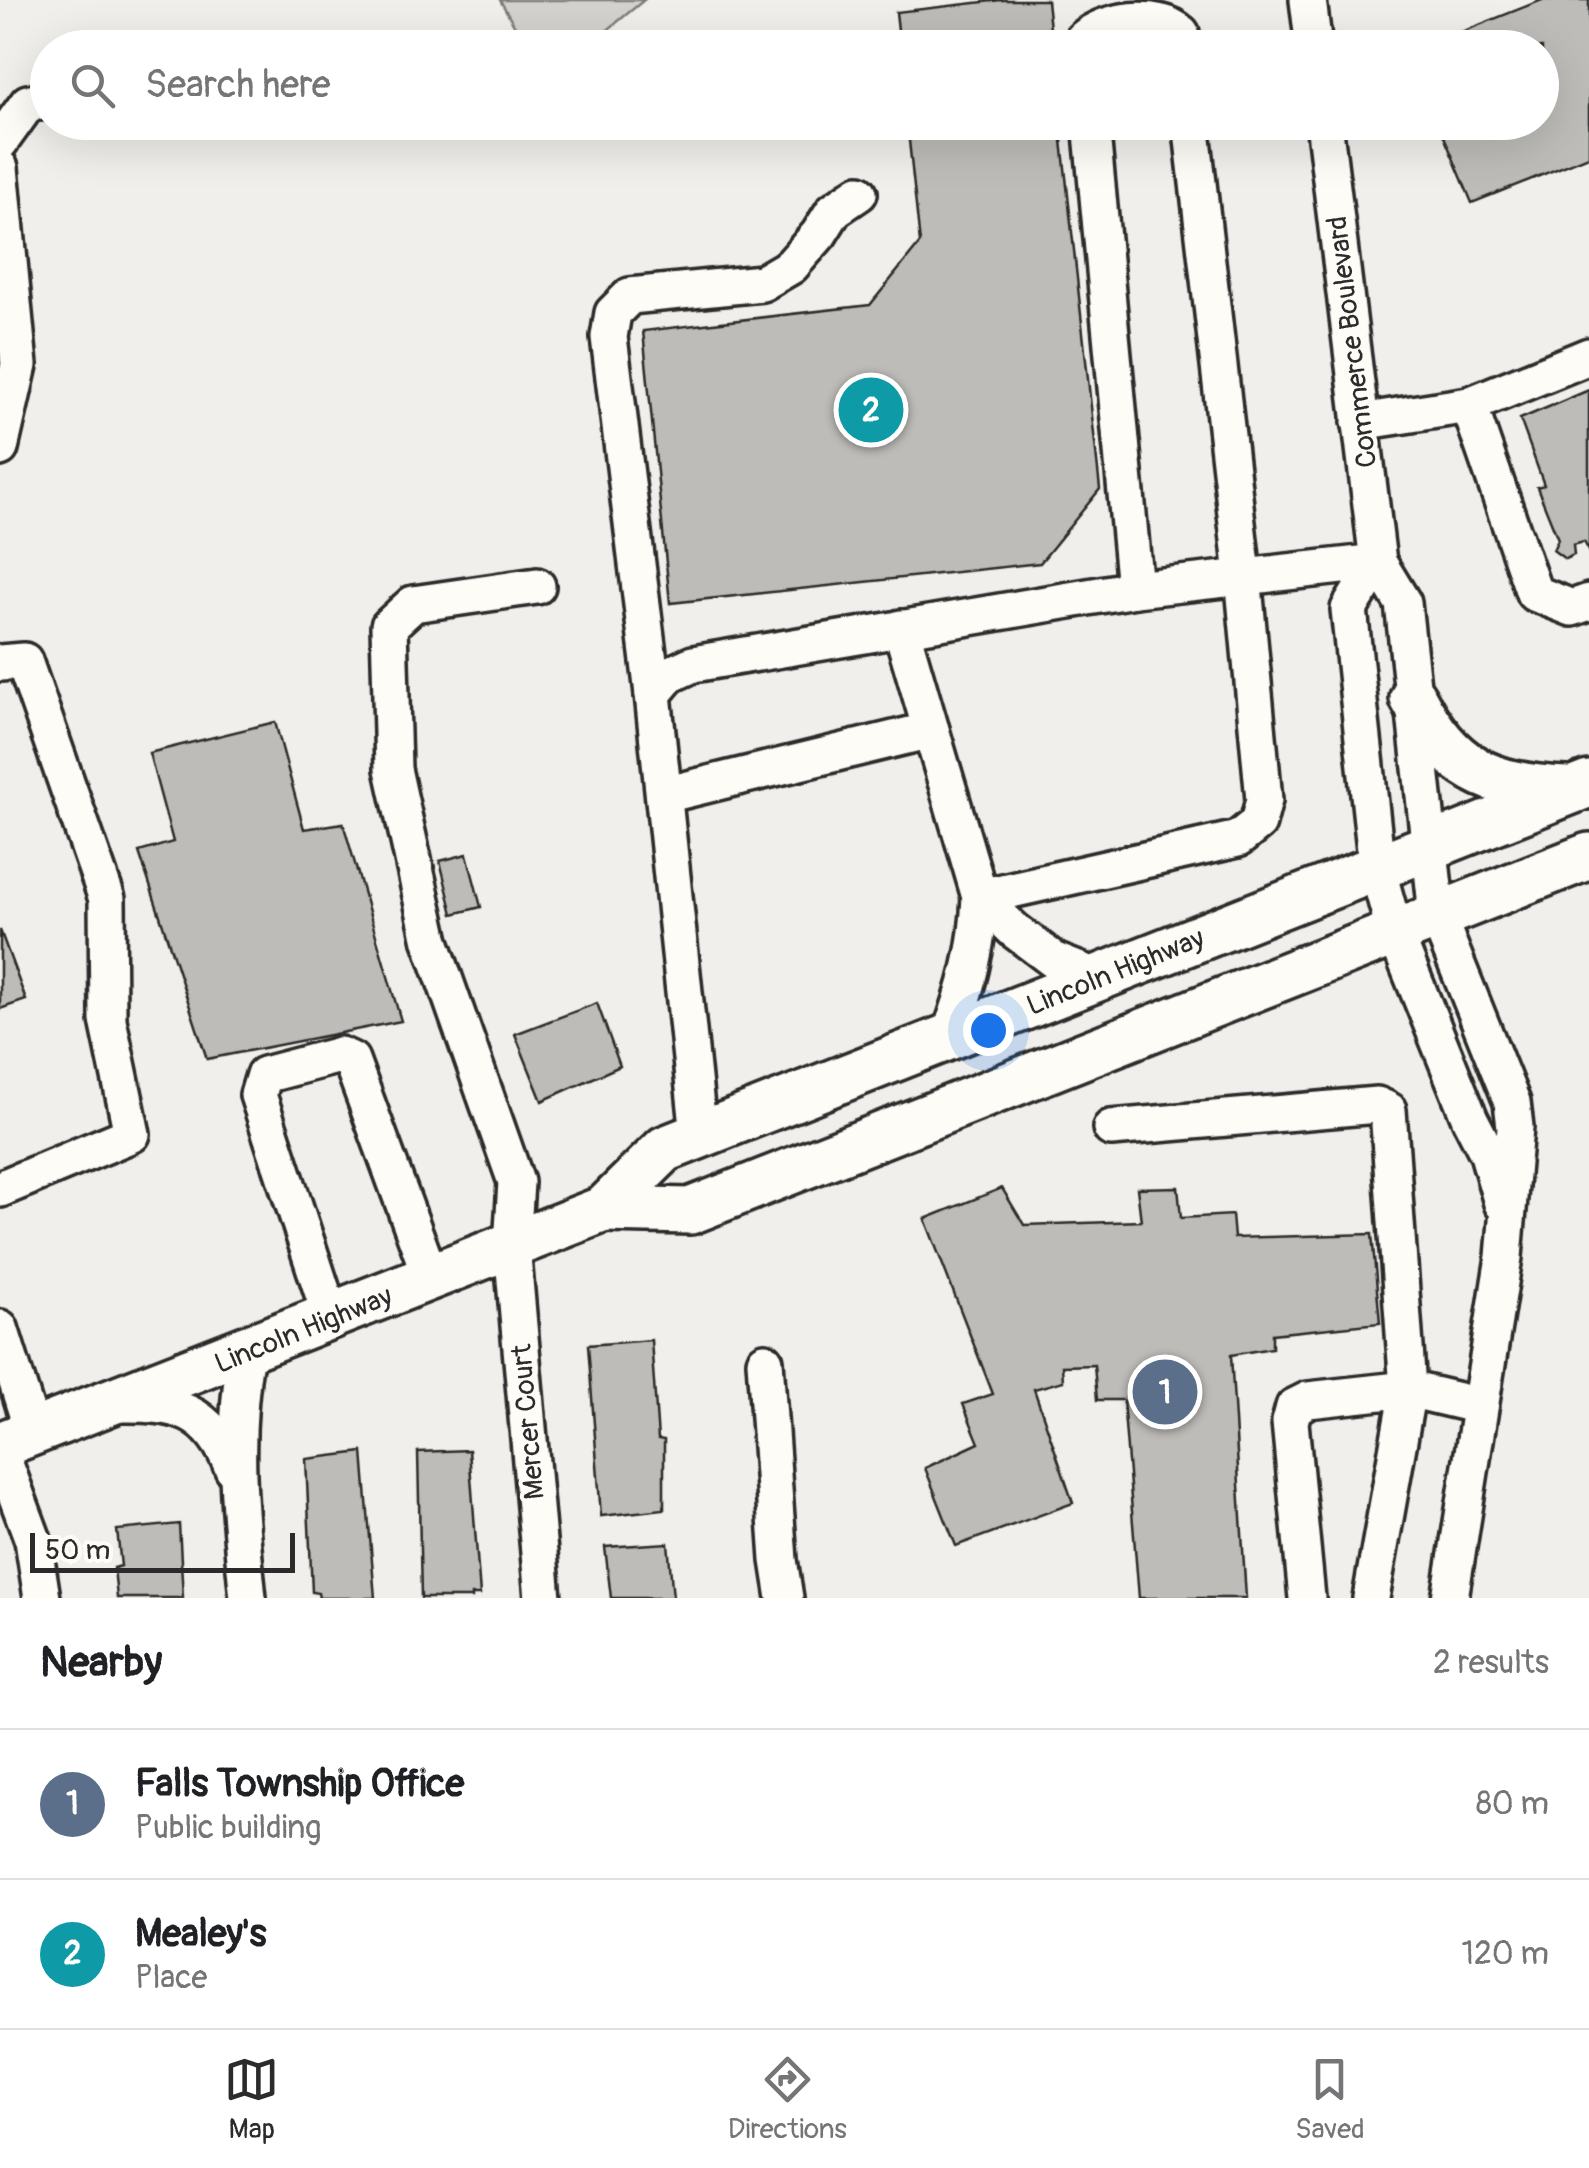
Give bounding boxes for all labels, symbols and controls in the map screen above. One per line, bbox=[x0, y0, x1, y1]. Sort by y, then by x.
search box bbox=[30, 30, 1559, 140]
icon: search bbox=[65, 58, 120, 113]
text: Search here bbox=[145, 61, 331, 109]
street label: Commerce Boulevard bbox=[1320, 214, 1385, 470]
pin: 2 bbox=[838, 372, 904, 448]
street label: Lincoln Highway bbox=[1022, 921, 1209, 1024]
your location bbox=[963, 1005, 1014, 1056]
street label: Lincoln Highway bbox=[210, 1279, 397, 1382]
street label: Mercer Court bbox=[504, 1342, 553, 1501]
pin: 1 bbox=[1132, 1354, 1198, 1430]
scale bar bbox=[30, 1528, 295, 1572]
text: 50 m bbox=[45, 1533, 110, 1568]
text: Nearby bbox=[40, 1637, 162, 1689]
text: 2 results bbox=[1433, 1643, 1549, 1683]
text: Falls Township Office bbox=[135, 1760, 464, 1808]
text: 1 bbox=[66, 1784, 79, 1824]
text: 80 m bbox=[1476, 1784, 1549, 1824]
text: Public building bbox=[135, 1808, 321, 1848]
text: Mealey's bbox=[135, 1910, 267, 1958]
text: 2 bbox=[64, 1934, 81, 1974]
text: 120 m bbox=[1461, 1934, 1549, 1974]
text: Place bbox=[135, 1958, 207, 1998]
tab: Map bbox=[224, 2052, 279, 2147]
tab: Directions bbox=[728, 2052, 847, 2147]
tab: Saved bbox=[1295, 2052, 1365, 2147]

